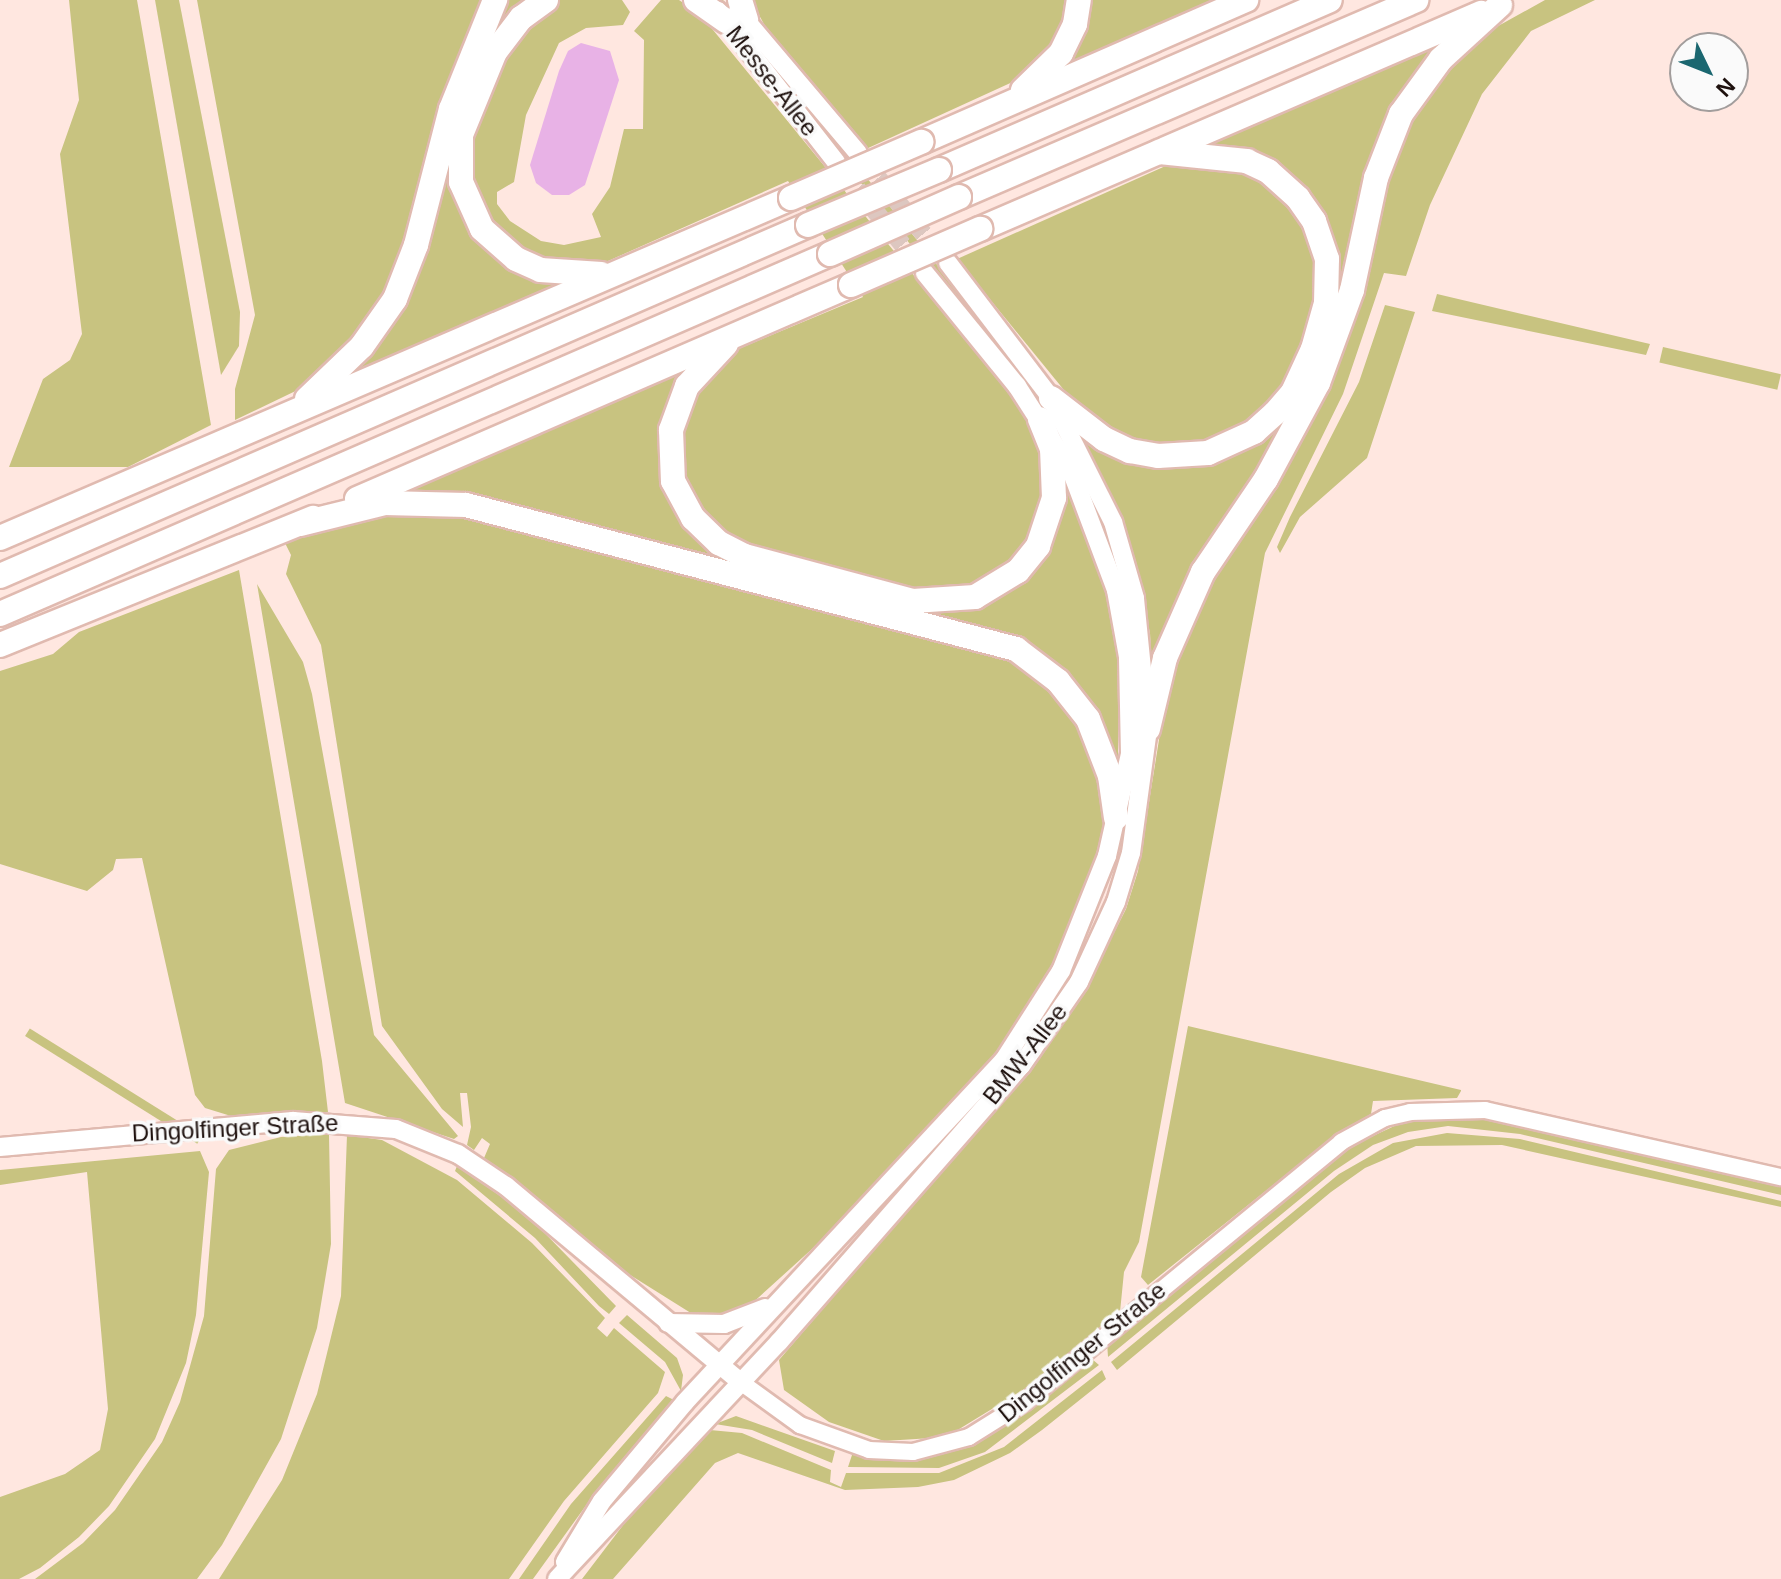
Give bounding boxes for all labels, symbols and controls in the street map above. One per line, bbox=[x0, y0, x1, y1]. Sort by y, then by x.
street label: Messe-Allee bbox=[720, 20, 824, 142]
north arrow bbox=[1669, 32, 1749, 112]
text: N bbox=[1711, 73, 1740, 102]
street label: BMW-Allee bbox=[977, 998, 1073, 1110]
street label: Dingolfinger Straße bbox=[131, 1108, 339, 1148]
street label: Dingolfinger Straße bbox=[993, 1276, 1171, 1428]

